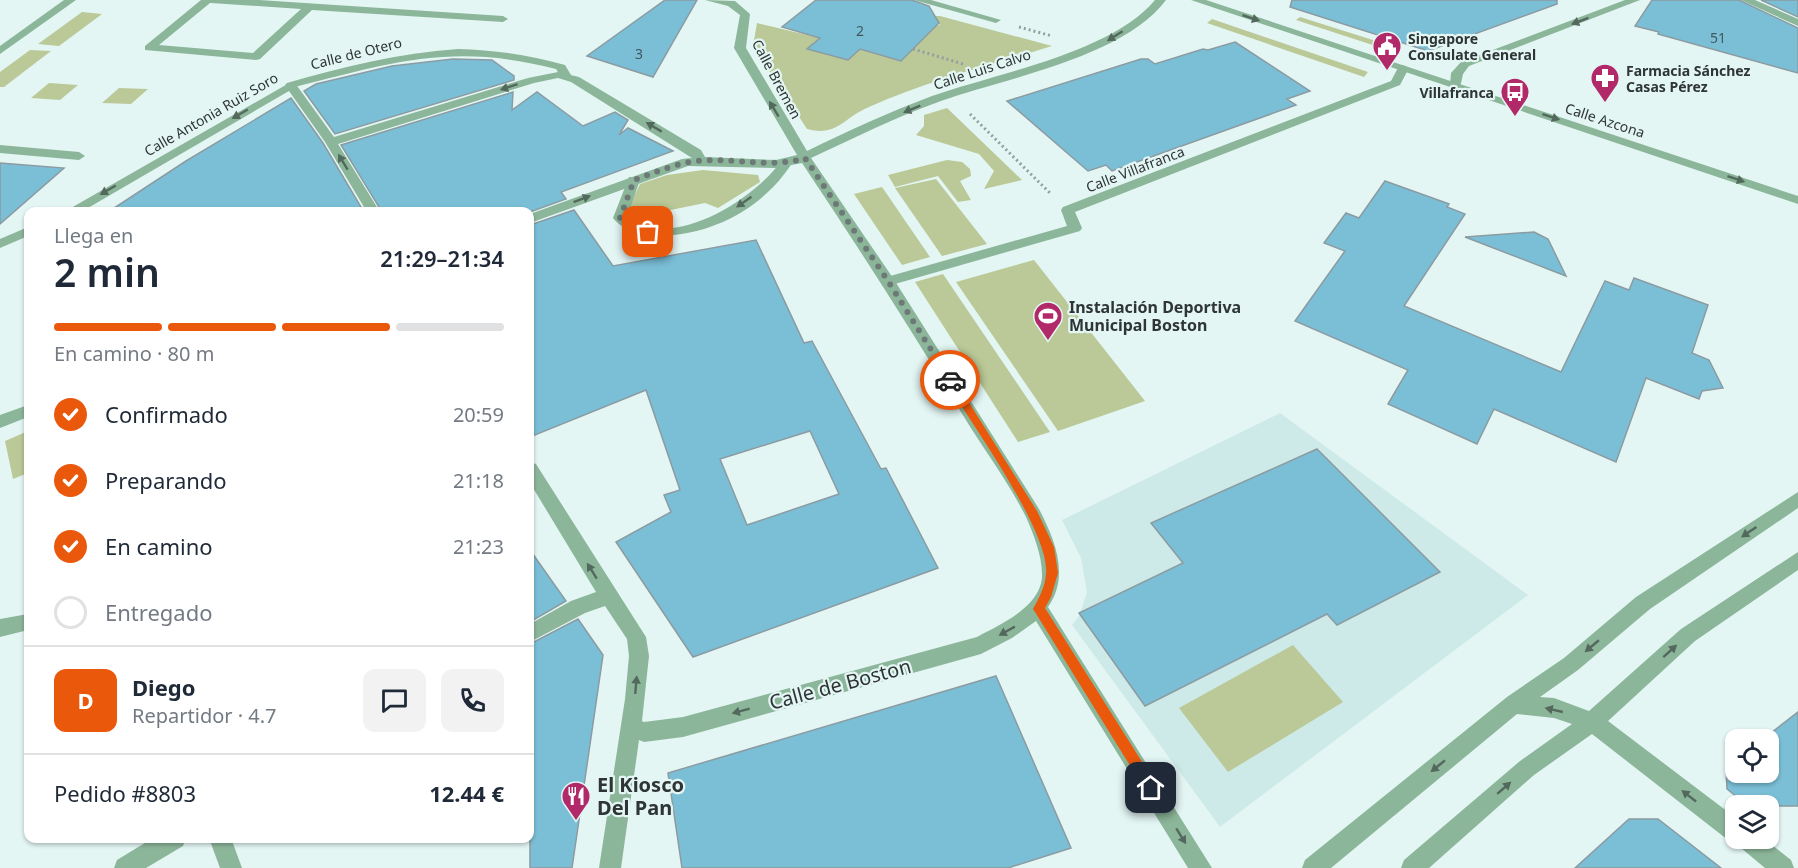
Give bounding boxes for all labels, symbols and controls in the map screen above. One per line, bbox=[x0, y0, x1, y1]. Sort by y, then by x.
one-way arrow bbox=[1242, 14, 1260, 24]
one-way arrow bbox=[1571, 16, 1589, 26]
house number: 2 bbox=[856, 21, 864, 40]
house number: 51 bbox=[1710, 28, 1726, 47]
place label: Singapore Consulate General bbox=[1408, 29, 1536, 64]
one-way arrow bbox=[1107, 30, 1123, 41]
public building icon: Singapore Consulate General bbox=[1371, 30, 1403, 72]
street label: Calle de Otero bbox=[308, 32, 404, 74]
street label: Calle Bremen bbox=[748, 36, 806, 122]
house number: 3 bbox=[635, 44, 643, 63]
street label: Calle Luis Calvo bbox=[931, 44, 1033, 94]
place label: Farmacia Sánchez Casas Pérez bbox=[1626, 61, 1751, 96]
pharmacy icon: Farmacia Sánchez Casas Pérez bbox=[1589, 62, 1621, 104]
street label: Calle Antonia Ruiz Soro bbox=[141, 68, 281, 160]
bus stop icon: Villafranca bbox=[1499, 76, 1531, 118]
one-way arrow bbox=[500, 83, 518, 93]
place label: Villafranca bbox=[1419, 83, 1494, 102]
street label: Calle Azcona bbox=[1563, 98, 1647, 142]
one-way arrow bbox=[768, 101, 779, 117]
one-way arrow bbox=[903, 105, 921, 114]
one-way arrow bbox=[232, 109, 249, 119]
one-way arrow bbox=[1542, 113, 1560, 123]
one-way arrow bbox=[646, 122, 662, 133]
street label: Calle Villafranca bbox=[1083, 142, 1187, 196]
one-way arrow bbox=[337, 154, 348, 170]
one-way arrow bbox=[1727, 175, 1745, 184]
one-way arrow bbox=[99, 185, 116, 195]
one-way arrow bbox=[573, 194, 591, 204]
one-way arrow bbox=[737, 196, 753, 208]
pin bbox=[622, 206, 673, 257]
icon: bag bbox=[631, 215, 664, 248]
text: Llega en bbox=[54, 222, 133, 249]
text: 21:29–21:34 bbox=[380, 243, 504, 273]
text: 2 min bbox=[54, 245, 160, 298]
place label: Instalación Deportiva Municipal Boston bbox=[1069, 296, 1241, 336]
sports icon: Instalación Deportiva Municipal Boston bbox=[1032, 300, 1064, 342]
text: En camino · 80 m bbox=[54, 340, 214, 367]
courier bbox=[920, 350, 980, 410]
icon: car bbox=[934, 364, 967, 397]
icon: check bbox=[54, 398, 87, 431]
text: Confirmado bbox=[105, 399, 228, 429]
text: 20:59 bbox=[453, 401, 504, 428]
icon: check bbox=[54, 464, 87, 497]
text: Preparando bbox=[105, 465, 227, 495]
text: 21:18 bbox=[453, 467, 504, 494]
one-way arrow bbox=[1742, 526, 1758, 538]
icon: check bbox=[54, 530, 87, 563]
text: En camino bbox=[105, 531, 213, 561]
text: 21:23 bbox=[453, 533, 504, 560]
one-way arrow bbox=[587, 563, 598, 579]
text: Entregado bbox=[105, 597, 213, 627]
one-way arrow bbox=[998, 626, 1015, 636]
one-way arrow bbox=[1585, 639, 1600, 652]
one-way arrow bbox=[1662, 645, 1677, 658]
street label: Calle de Boston bbox=[766, 652, 914, 716]
button: chat bbox=[363, 669, 426, 732]
button: phone bbox=[441, 669, 504, 732]
text: Diego bbox=[132, 672, 195, 702]
one-way arrow bbox=[632, 676, 641, 695]
text: D bbox=[77, 685, 94, 715]
text: Repartidor · 4.7 bbox=[132, 702, 277, 729]
one-way arrow bbox=[1545, 704, 1563, 714]
one-way arrow bbox=[731, 707, 750, 717]
map controls bbox=[1725, 729, 1779, 849]
button: locate bbox=[1725, 729, 1779, 783]
one-way arrow bbox=[1430, 760, 1446, 773]
pin bbox=[1125, 762, 1176, 813]
place label: El Kiosco Del Pan bbox=[597, 771, 684, 821]
icon: home bbox=[1134, 771, 1167, 804]
text: Pedido #8803 bbox=[54, 778, 196, 808]
text: 12.44 € bbox=[429, 778, 504, 808]
restaurant icon: El Kiosco Del Pan bbox=[560, 780, 592, 822]
one-way arrow bbox=[1496, 781, 1511, 795]
one-way arrow bbox=[1681, 790, 1697, 802]
button: layers bbox=[1725, 795, 1779, 849]
one-way arrow bbox=[1176, 828, 1187, 844]

